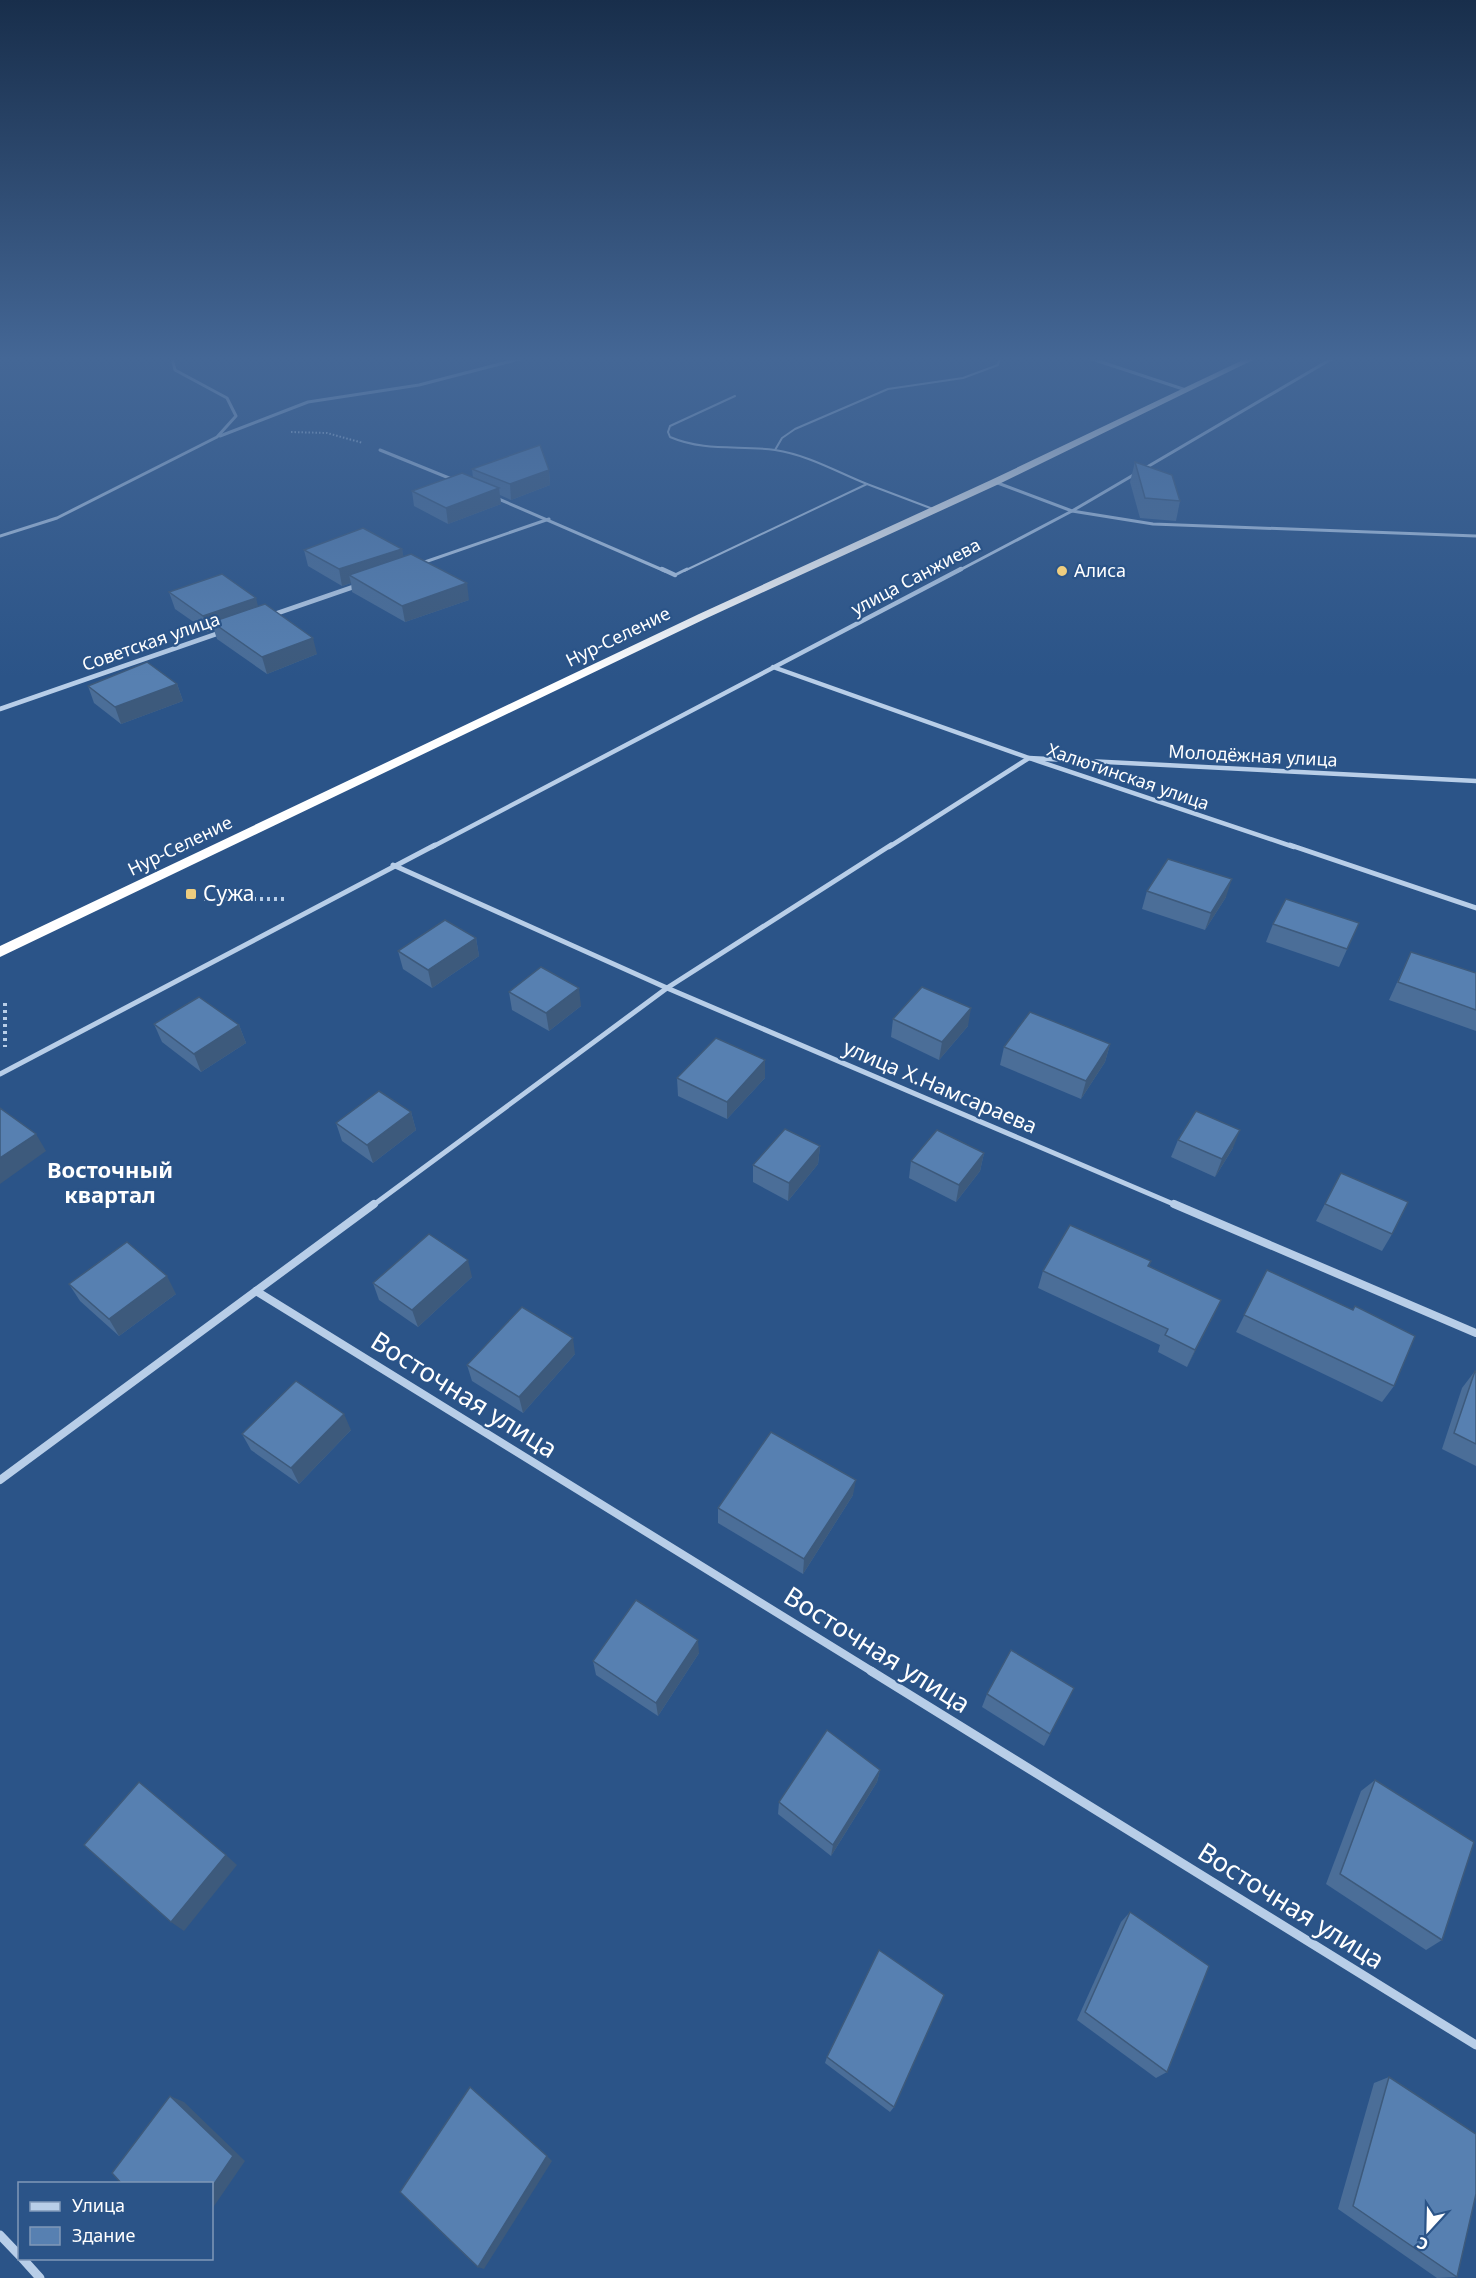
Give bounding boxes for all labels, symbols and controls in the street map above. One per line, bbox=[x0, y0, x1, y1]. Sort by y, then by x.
street label: улица Санжиева bbox=[847, 532, 984, 620]
place label: Алиса bbox=[1074, 558, 1126, 582]
marker: Алиса bbox=[1055, 564, 1069, 578]
street label: Нур-Селение bbox=[561, 600, 674, 672]
street label: Советская улица bbox=[78, 606, 223, 676]
street label: Халютинская улица bbox=[1044, 737, 1213, 815]
street label: Молодёжная улица bbox=[1168, 739, 1338, 771]
street label: Нур-Селение bbox=[123, 809, 236, 881]
place label: Сужа bbox=[203, 879, 254, 907]
marker: Сужа bbox=[184, 887, 198, 901]
street label: улица Х.Намсараева bbox=[839, 1033, 1042, 1140]
district label: Восточный квартал bbox=[47, 1154, 173, 1209]
street label: Восточная улица bbox=[365, 1322, 565, 1466]
street label: Восточная улица bbox=[778, 1577, 978, 1721]
street label: Восточная улица bbox=[1192, 1833, 1392, 1977]
legend bbox=[18, 2182, 213, 2260]
text: Улица bbox=[72, 2193, 125, 2217]
north arrow bbox=[1398, 2200, 1458, 2260]
text: Здание bbox=[72, 2223, 136, 2247]
text: С bbox=[1413, 2232, 1431, 2256]

